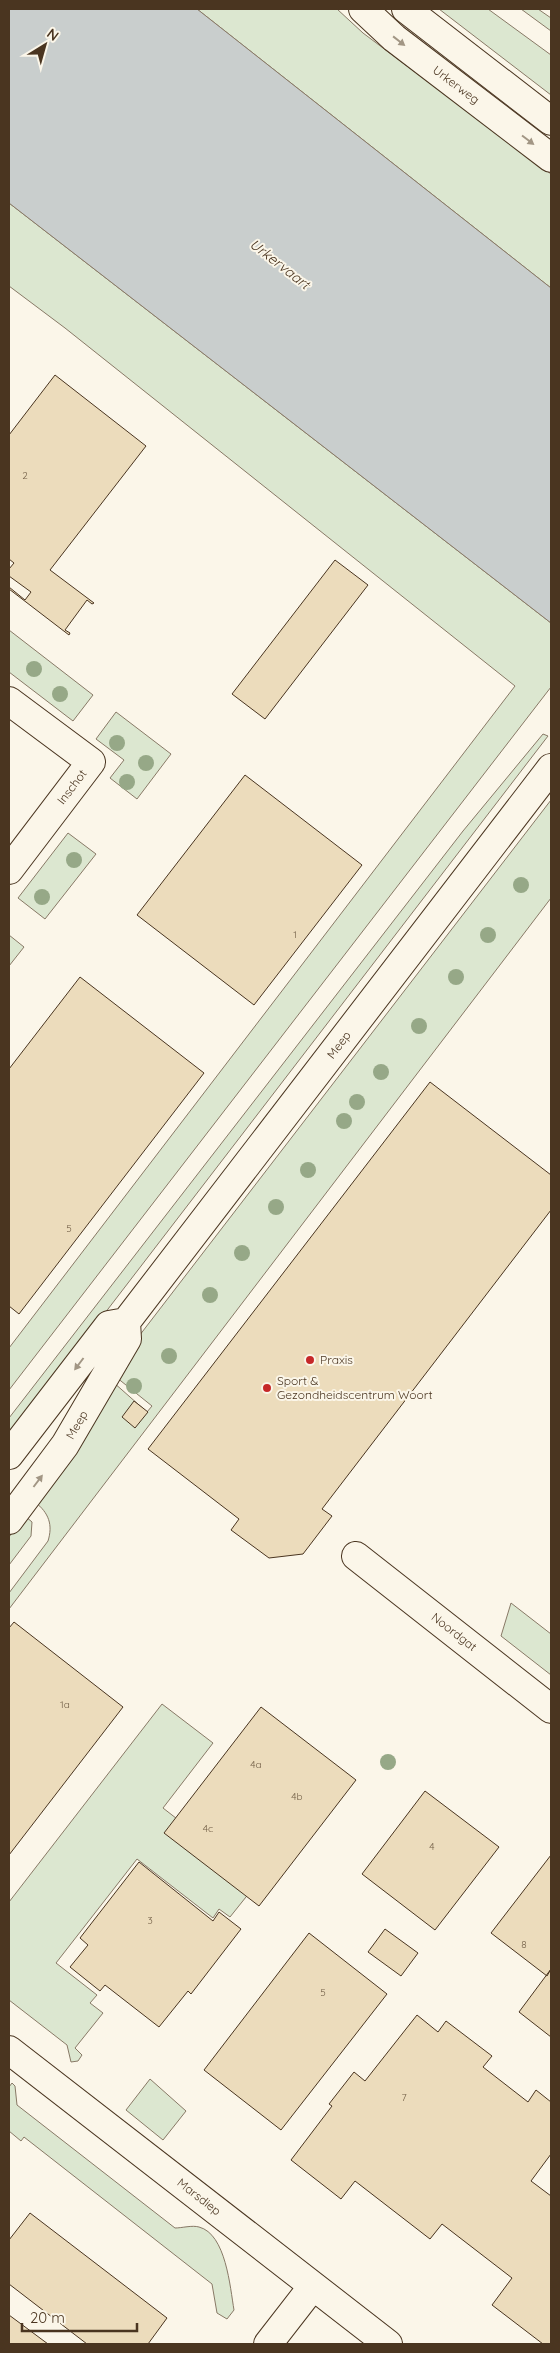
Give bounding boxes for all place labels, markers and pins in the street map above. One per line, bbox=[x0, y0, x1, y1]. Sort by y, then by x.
place label: Praxis bbox=[320, 1352, 353, 1367]
marker: Praxis bbox=[304, 1354, 316, 1366]
place label: Sport & Gezondheidscentrum Woort bbox=[277, 1373, 433, 1402]
marker: Sport & Gezondheidscentrum Woort bbox=[261, 1382, 273, 1394]

